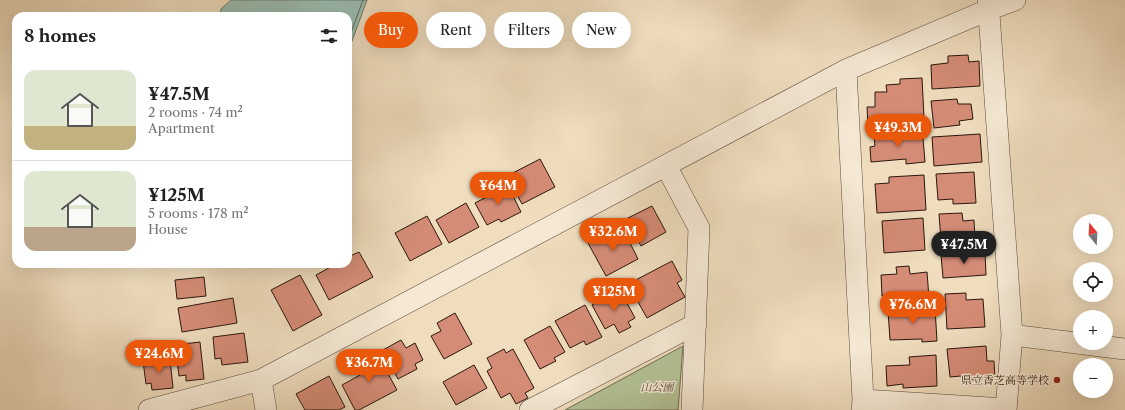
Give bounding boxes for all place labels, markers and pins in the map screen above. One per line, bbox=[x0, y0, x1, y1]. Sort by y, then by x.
pin: ¥49.3M bbox=[865, 114, 931, 148]
pin: ¥64M bbox=[474, 172, 522, 206]
pin: ¥32.6M bbox=[580, 218, 646, 252]
pin: ¥47.5M bbox=[931, 231, 997, 265]
pin: ¥125M bbox=[586, 278, 642, 312]
pin: ¥76.6M bbox=[880, 291, 946, 325]
pin: ¥24.6M bbox=[126, 340, 192, 374]
pin: ¥36.7M bbox=[336, 349, 402, 383]
place label: 県立香芝高等学校 bbox=[961, 373, 1049, 387]
marker: 県立香芝高等学校 bbox=[1052, 375, 1062, 385]

